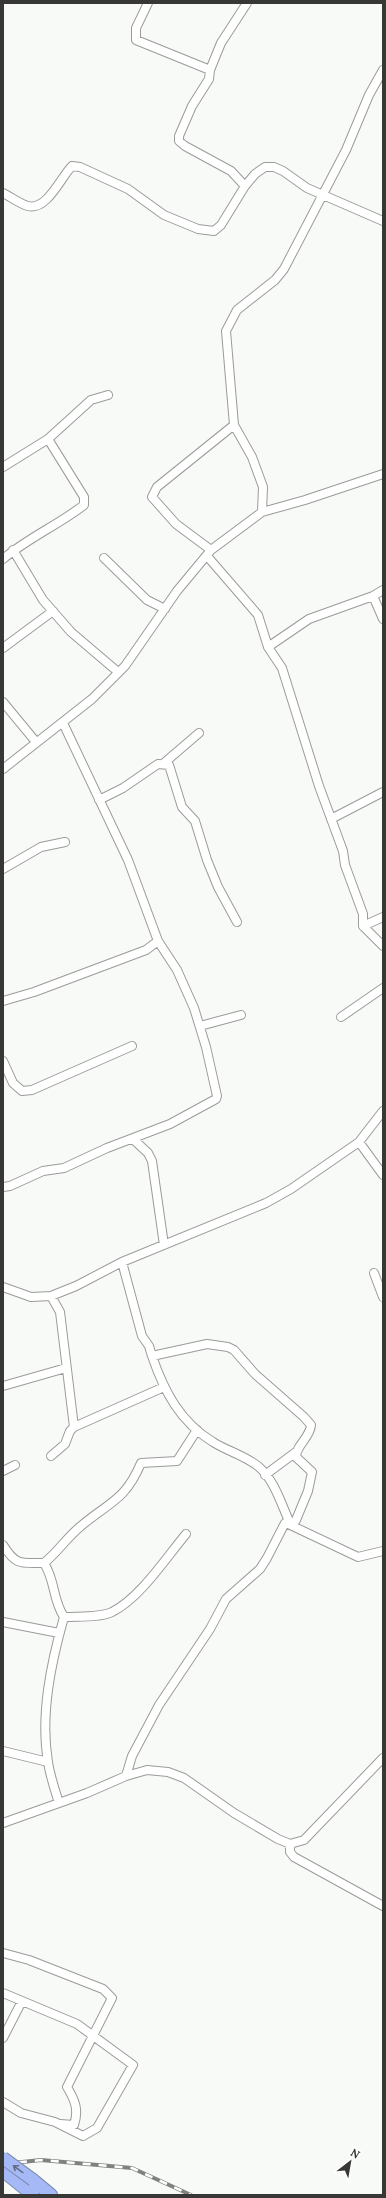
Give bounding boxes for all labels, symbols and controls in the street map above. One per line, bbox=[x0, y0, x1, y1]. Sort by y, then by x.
north arrow bbox=[330, 2142, 370, 2182]
text: N bbox=[348, 2145, 363, 2162]
one-way arrow bbox=[13, 2165, 24, 2174]

